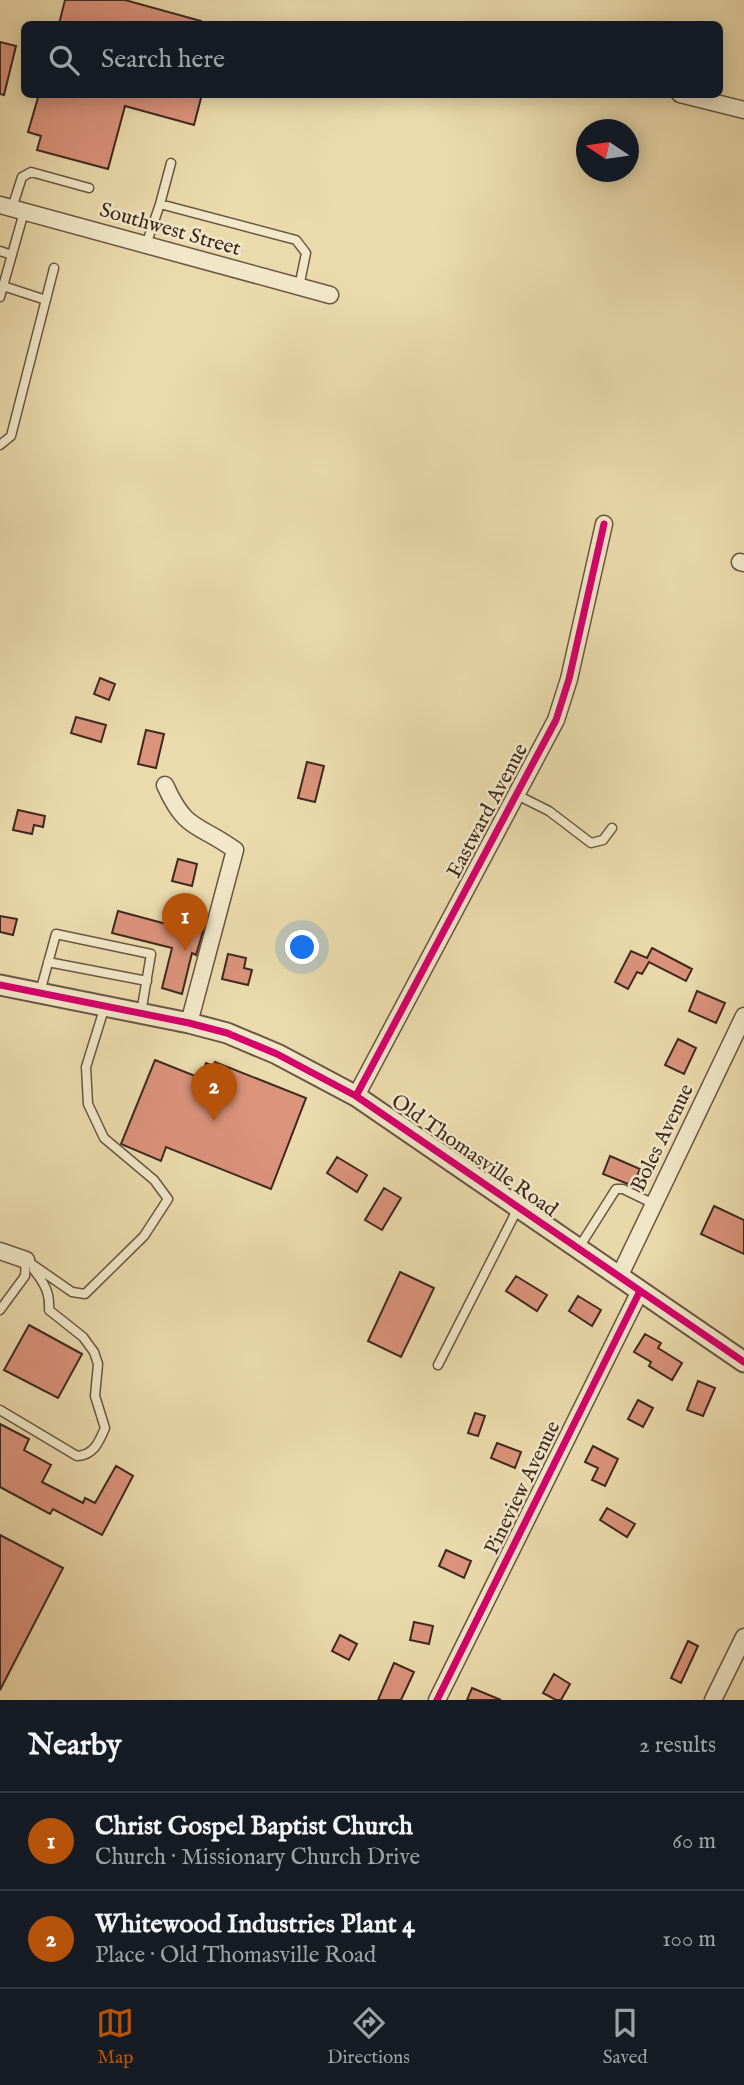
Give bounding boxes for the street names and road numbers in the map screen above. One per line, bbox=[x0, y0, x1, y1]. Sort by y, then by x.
street label: Southwest Street bbox=[96, 197, 244, 263]
street label: Eastward Avenue bbox=[441, 739, 535, 883]
street label: Boles Avenue bbox=[625, 1079, 701, 1196]
street label: Old Thomasville Road bbox=[385, 1088, 563, 1224]
street label: Pineview Avenue bbox=[479, 1416, 567, 1559]

